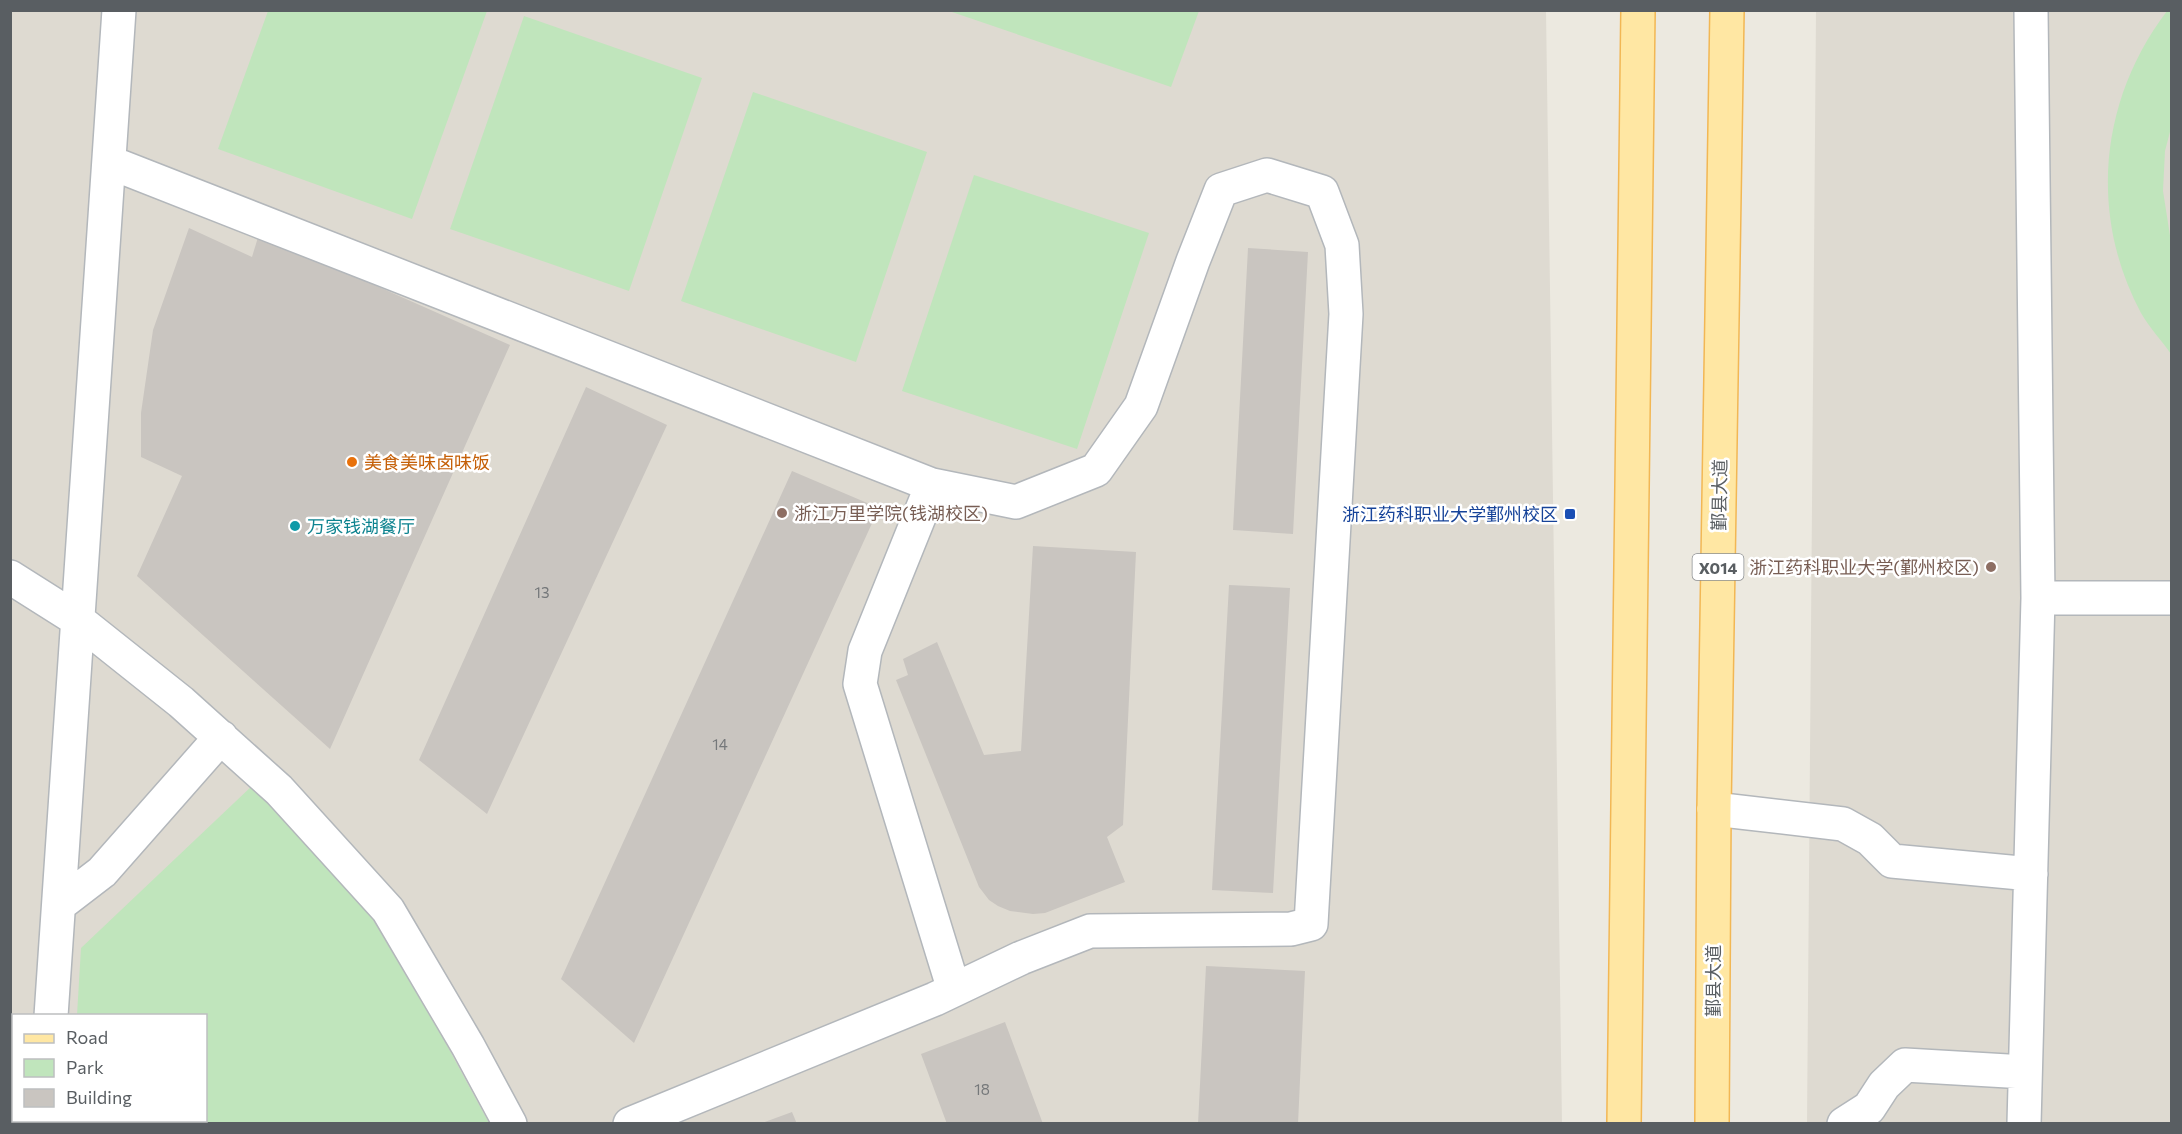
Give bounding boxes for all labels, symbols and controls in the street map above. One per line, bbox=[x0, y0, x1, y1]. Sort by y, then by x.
place label: 美食美味卤味饭 bbox=[364, 451, 490, 473]
marker: 美食美味卤味饭 bbox=[345, 455, 359, 469]
street label: 鄞县大道 bbox=[1707, 459, 1731, 531]
place label: 浙江万里学院(钱湖校区) bbox=[794, 502, 988, 524]
place label: 浙江药科职业大学鄞州校区 bbox=[1342, 503, 1558, 525]
marker: 浙江万里学院(钱湖校区) bbox=[775, 506, 789, 520]
marker: 浙江药科职业大学鄞州校区 bbox=[1563, 507, 1577, 521]
place label: 万家钱湖餐厅 bbox=[307, 515, 415, 537]
marker: 万家钱湖餐厅 bbox=[288, 519, 302, 533]
road number: X014 bbox=[1692, 554, 1744, 580]
place label: 浙江药科职业大学(鄞州校区) bbox=[1749, 556, 1979, 578]
marker: 浙江药科职业大学(鄞州校区) bbox=[1984, 560, 1998, 574]
house number: 13 bbox=[535, 583, 549, 601]
house number: 14 bbox=[712, 735, 728, 753]
street label: 鄞县大道 bbox=[1702, 945, 1724, 1017]
legend bbox=[12, 1014, 207, 1122]
text: Road bbox=[66, 1026, 108, 1048]
text: Park bbox=[66, 1056, 104, 1078]
house number: 18 bbox=[974, 1080, 990, 1098]
text: Building bbox=[66, 1086, 132, 1108]

